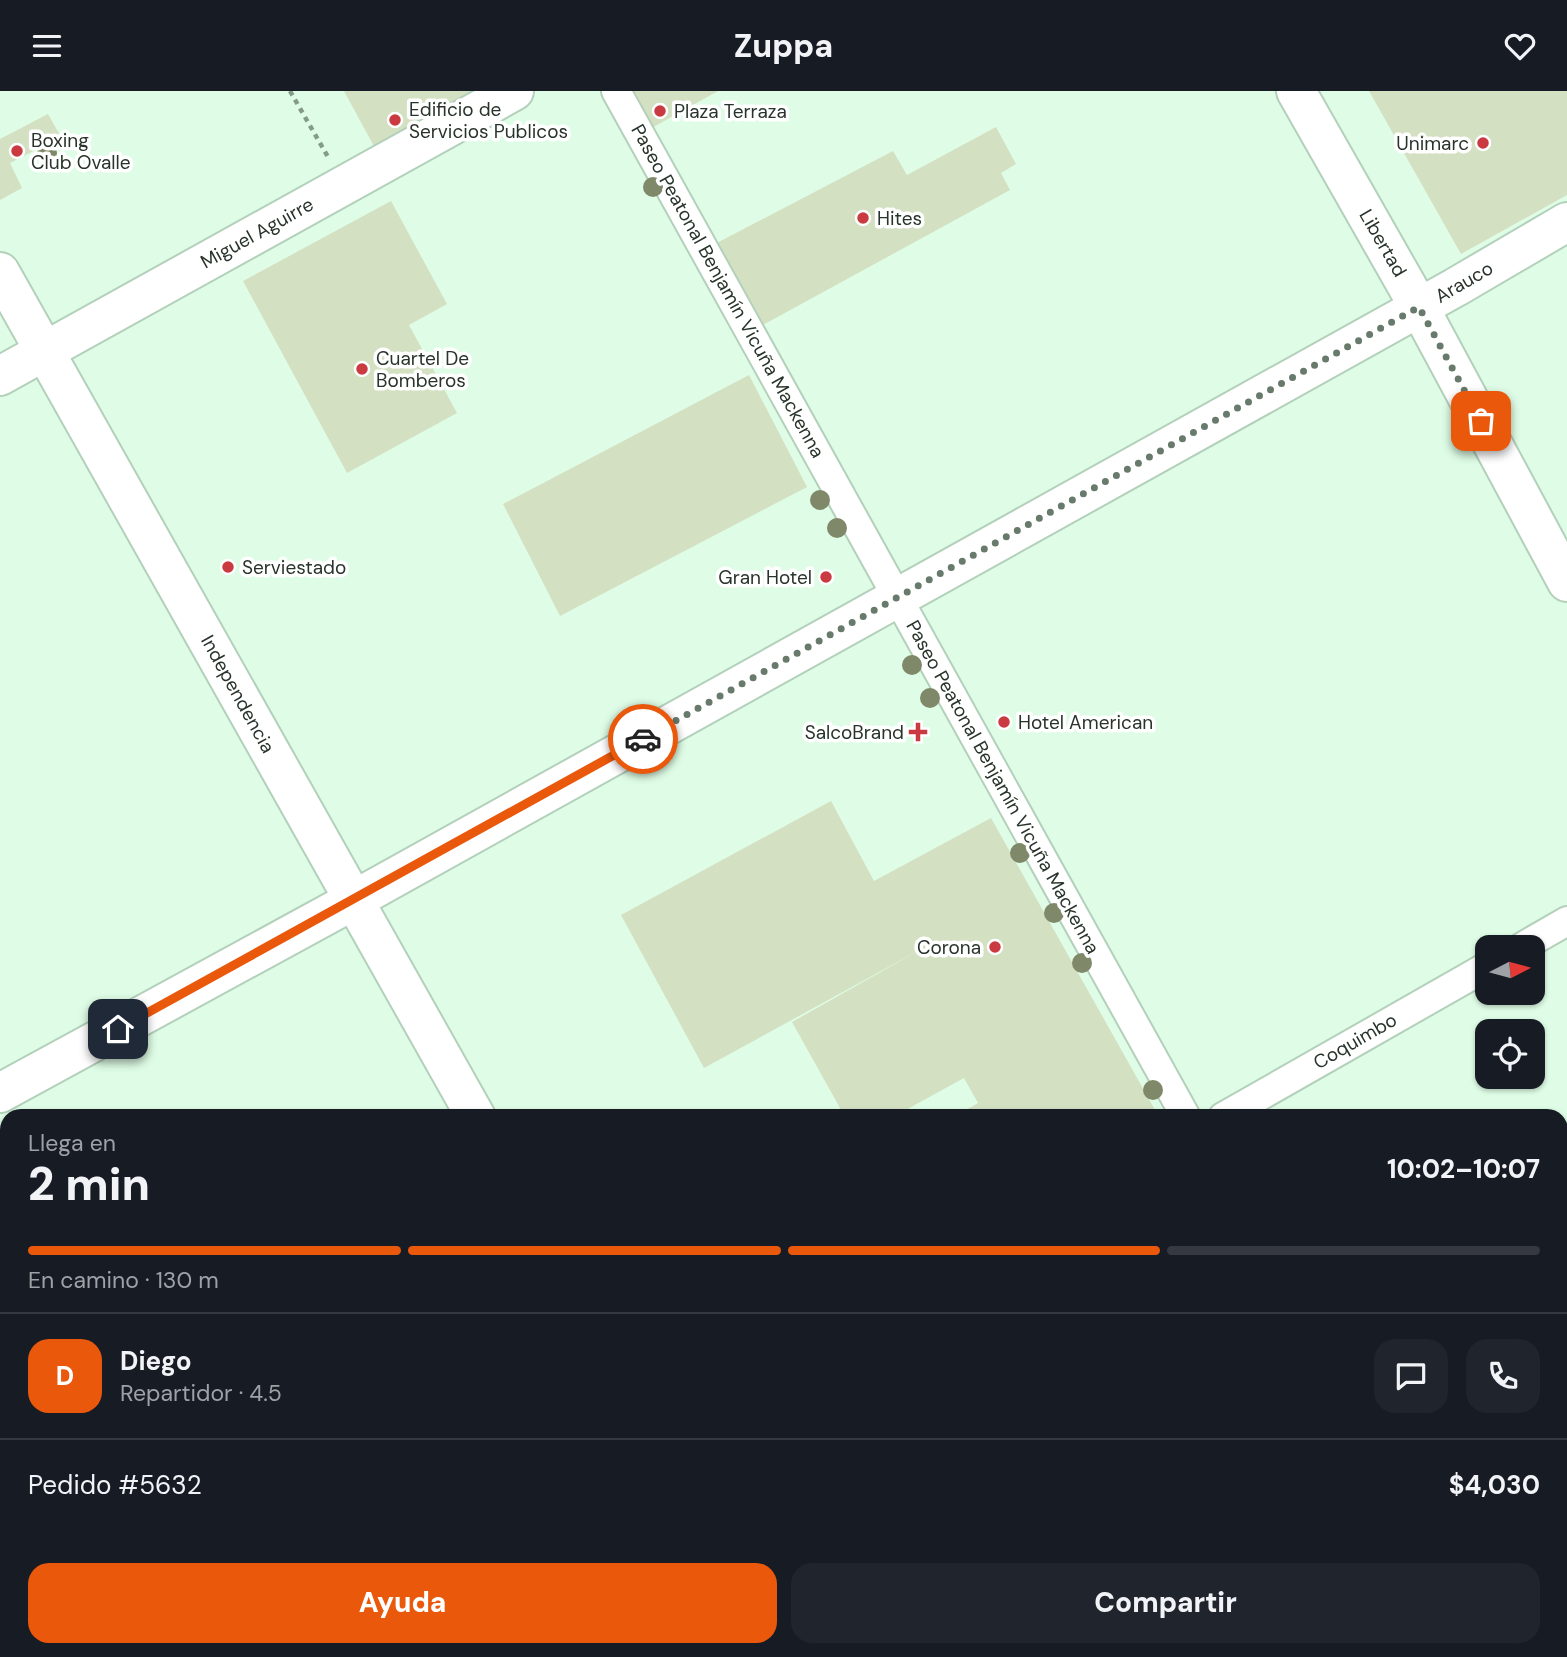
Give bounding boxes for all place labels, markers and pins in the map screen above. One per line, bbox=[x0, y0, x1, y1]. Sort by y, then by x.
place label: Edificio de Servicios Publicos bbox=[409, 97, 568, 144]
place label: Plaza Terraza bbox=[674, 99, 787, 124]
marker: Plaza Terraza bbox=[652, 103, 668, 119]
marker: Edificio de Servicios Publicos bbox=[387, 112, 403, 128]
place label: Boxing Club Ovalle bbox=[31, 128, 131, 175]
place label: Unimarc bbox=[1396, 131, 1469, 156]
marker: Unimarc bbox=[1475, 135, 1491, 151]
marker: Boxing Club Ovalle bbox=[9, 143, 25, 159]
place label: Hites bbox=[877, 206, 922, 231]
marker: Hites bbox=[855, 210, 871, 226]
place label: Cuartel De Bomberos bbox=[376, 346, 469, 393]
marker: Cuartel De Bomberos bbox=[354, 361, 370, 377]
pin bbox=[1451, 391, 1511, 451]
place label: Serviestado bbox=[242, 555, 346, 580]
marker: Serviestado bbox=[220, 559, 236, 575]
place label: Gran Hotel bbox=[718, 565, 812, 590]
marker: Gran Hotel bbox=[818, 569, 834, 585]
place label: Hotel American bbox=[1018, 710, 1153, 735]
marker: Hotel American bbox=[996, 714, 1012, 730]
place label: SalcoBrand bbox=[805, 720, 904, 745]
marker: SalcoBrand bbox=[910, 724, 926, 740]
place label: Corona bbox=[917, 935, 981, 960]
marker: Corona bbox=[987, 939, 1003, 955]
pin bbox=[88, 999, 148, 1059]

